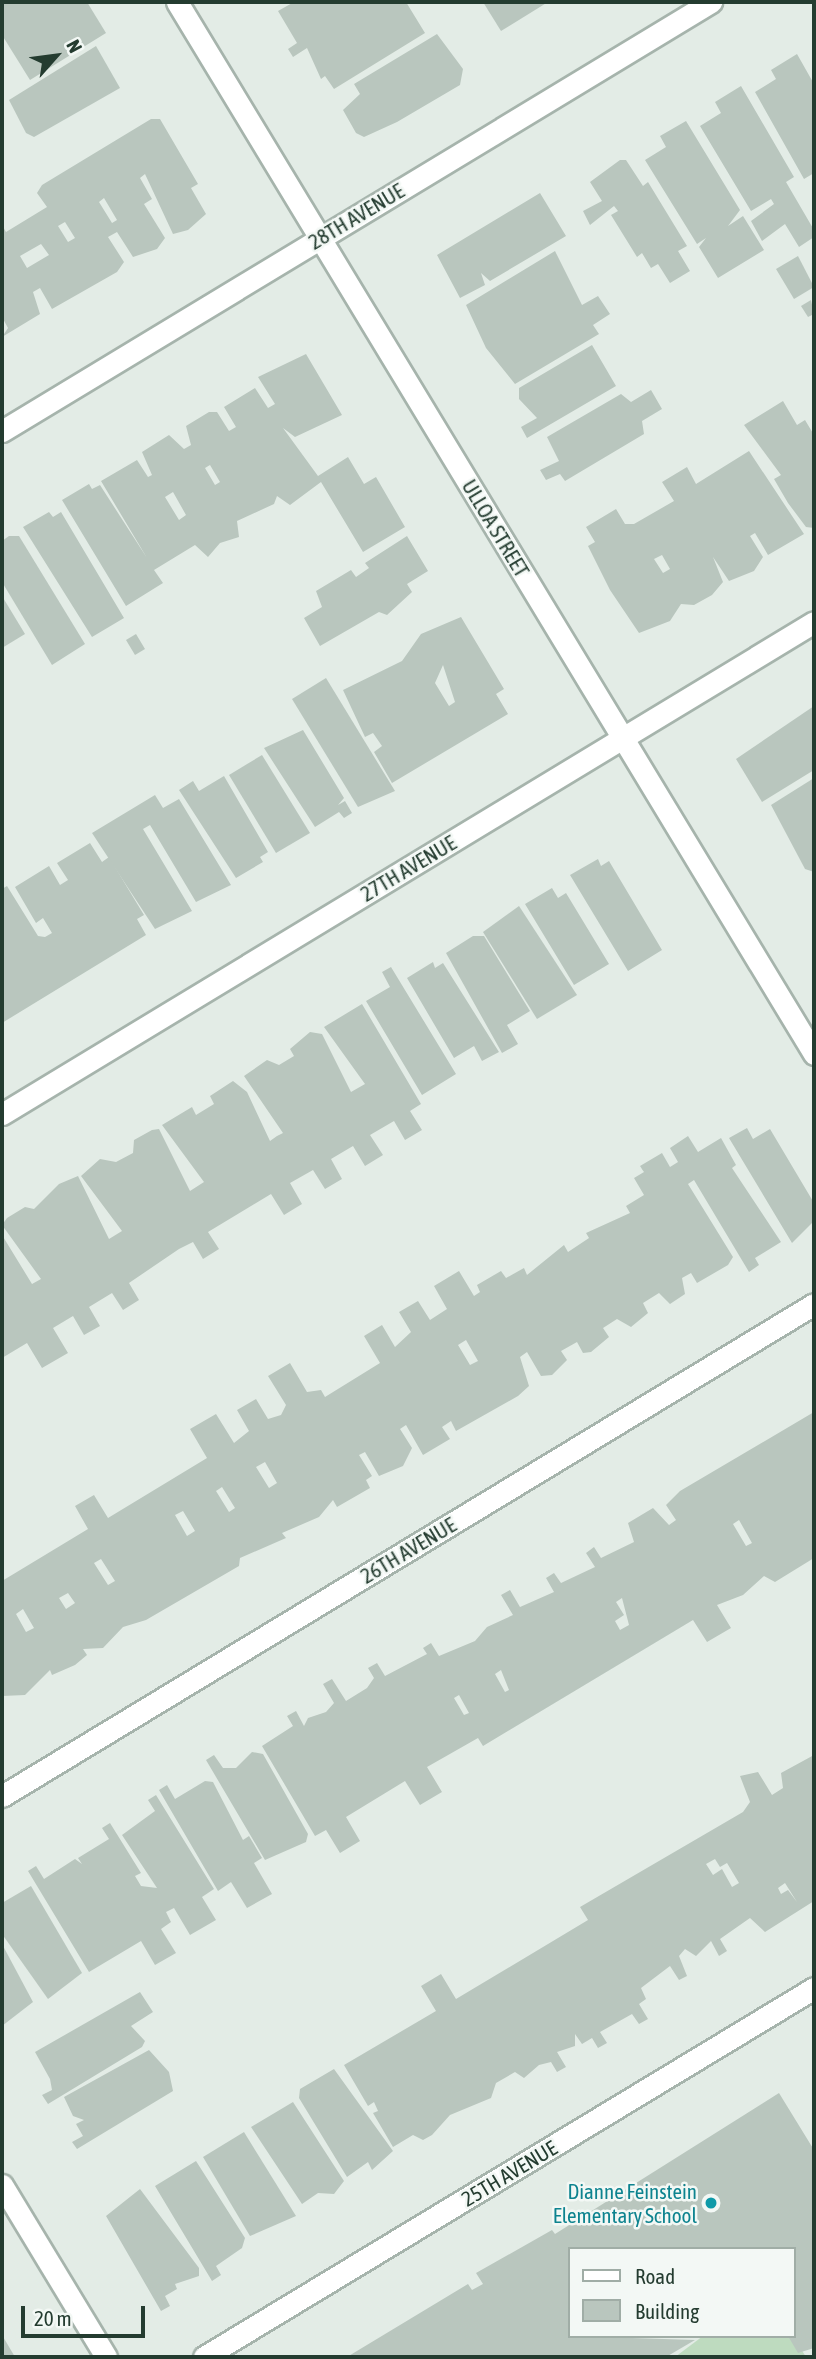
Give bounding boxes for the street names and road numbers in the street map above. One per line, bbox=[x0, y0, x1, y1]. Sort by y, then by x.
street label: 28TH AVENUE bbox=[304, 178, 408, 254]
street label: ULLOA STREET bbox=[457, 475, 535, 581]
street label: 27TH AVENUE bbox=[356, 830, 460, 906]
street label: 26TH AVENUE bbox=[356, 1512, 460, 1588]
street label: 25TH AVENUE bbox=[457, 2135, 561, 2211]

